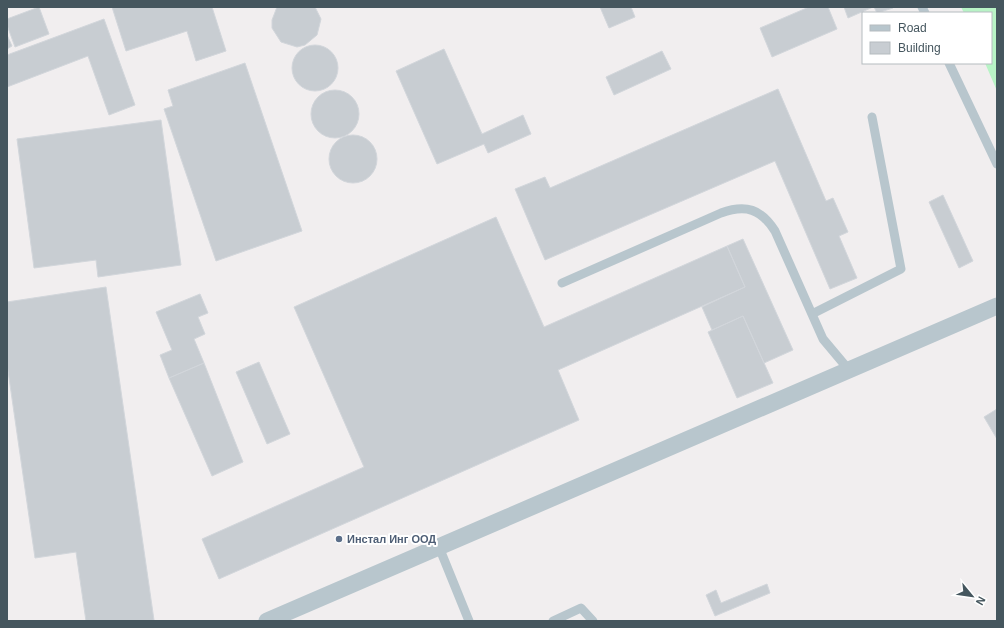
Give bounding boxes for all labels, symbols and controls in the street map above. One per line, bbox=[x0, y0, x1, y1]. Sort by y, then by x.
legend bbox=[862, 12, 992, 64]
text: Road bbox=[898, 21, 927, 35]
text: Building bbox=[898, 41, 941, 55]
place label: Инстал Инг ООД bbox=[347, 533, 436, 545]
marker: Инстал Инг ООД bbox=[334, 534, 344, 544]
north arrow bbox=[952, 576, 992, 616]
text: N bbox=[974, 594, 988, 607]

